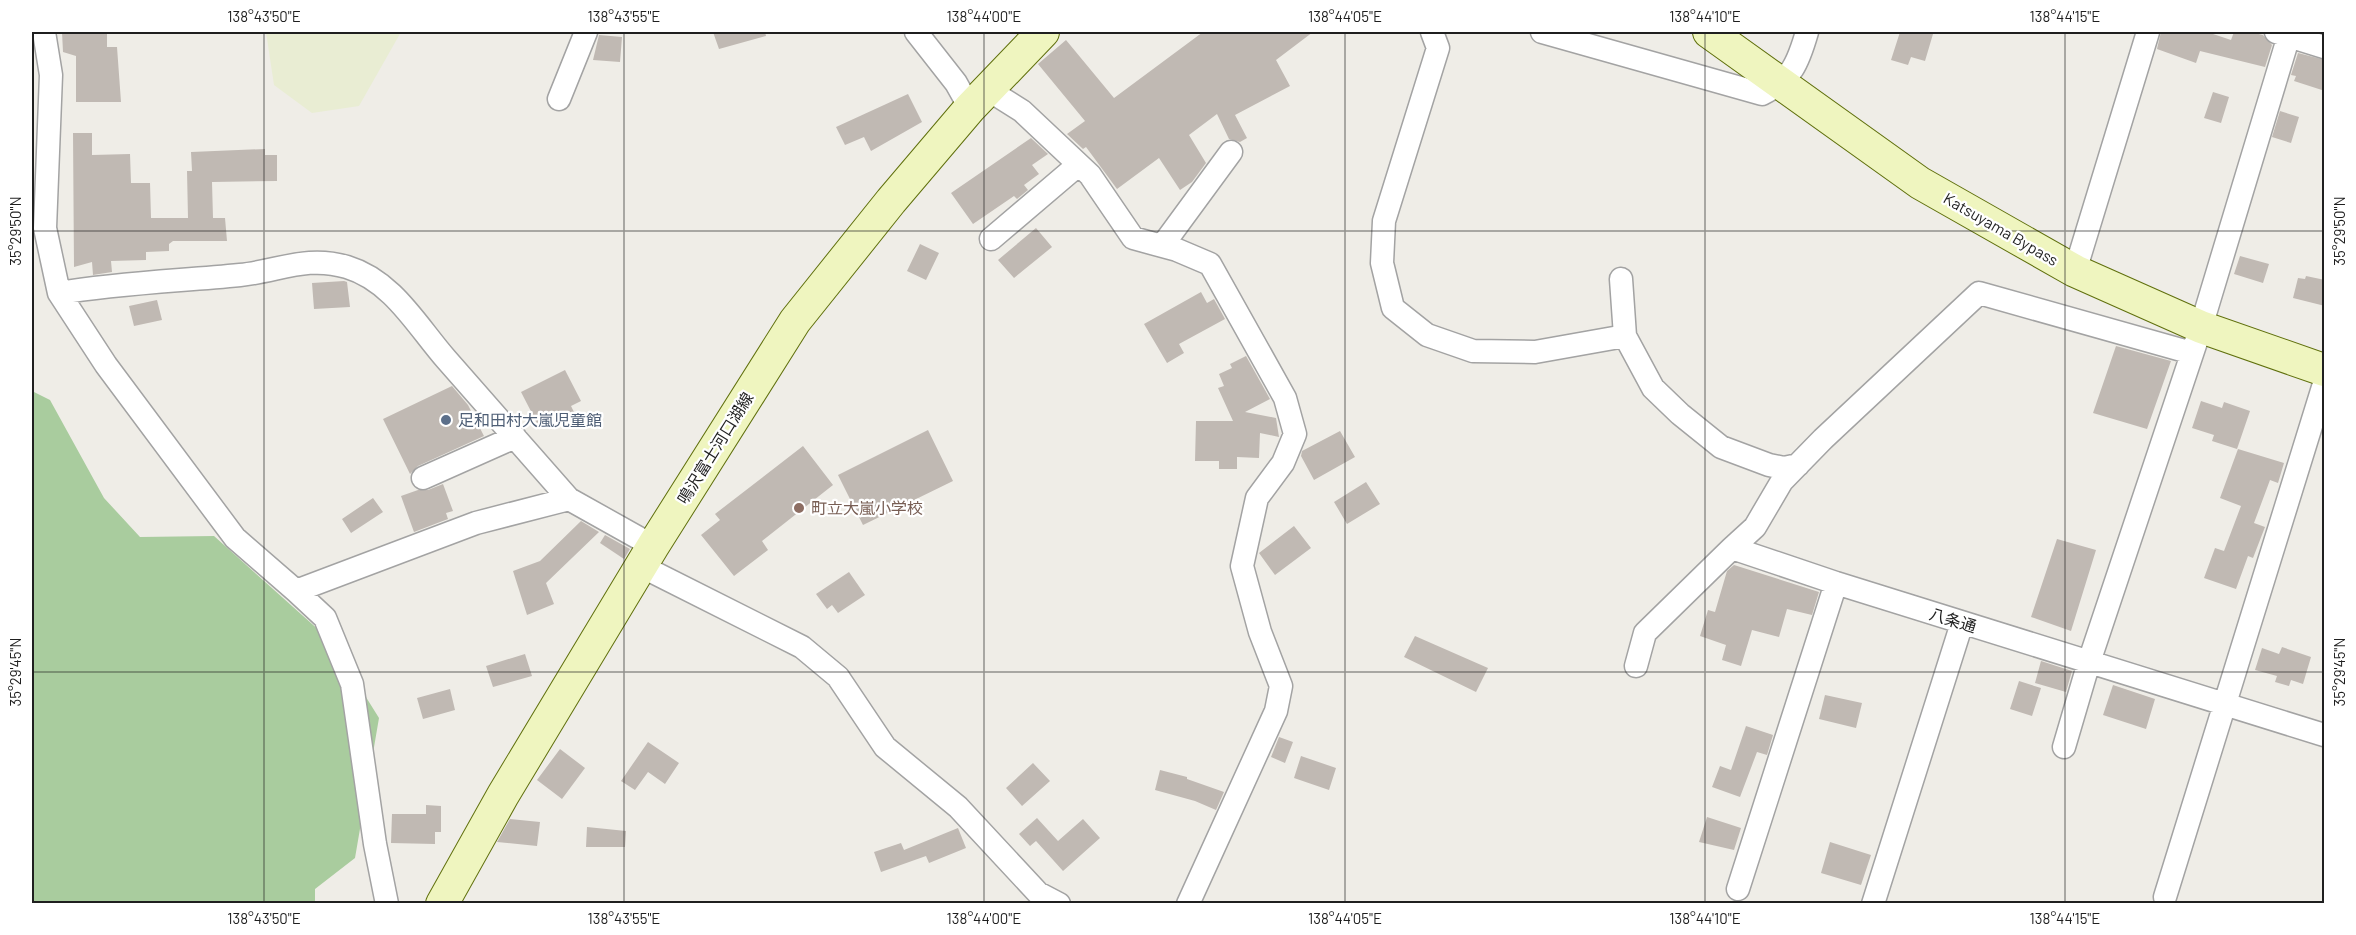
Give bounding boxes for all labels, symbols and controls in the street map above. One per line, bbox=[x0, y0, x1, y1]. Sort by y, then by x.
text: 138°43'50"E bbox=[227, 7, 301, 25]
text: 138°43'55"E bbox=[588, 7, 660, 25]
text: 138°44'00"E bbox=[947, 7, 1021, 25]
text: 138°44'05"E bbox=[1308, 7, 1382, 25]
text: 138°44'10"E bbox=[1669, 7, 1741, 25]
text: 138°44'15"E bbox=[2030, 7, 2100, 25]
street label: Katsuyama Bypass bbox=[1940, 188, 2062, 269]
text: 35°29'50"N bbox=[6, 196, 24, 266]
text: 35°29'50"N bbox=[2330, 196, 2348, 266]
street label: 鳴沢富士河口湖線 bbox=[673, 388, 757, 507]
place label: 足和田村大嵐児童館 bbox=[458, 410, 602, 429]
marker: 足和田村大嵐児童館 bbox=[439, 413, 453, 427]
place label: 町立大嵐小学校 bbox=[811, 498, 923, 517]
marker: 町立大嵐小学校 bbox=[792, 501, 806, 515]
street label: 八条通 bbox=[1927, 603, 1979, 636]
text: 35°29'45"N bbox=[6, 638, 24, 706]
text: 35°29'45"N bbox=[2330, 638, 2348, 706]
text: 138°43'50"E bbox=[227, 909, 301, 927]
text: 138°43'55"E bbox=[588, 909, 660, 927]
text: 138°44'00"E bbox=[947, 909, 1021, 927]
text: 138°44'05"E bbox=[1308, 909, 1382, 927]
text: 138°44'10"E bbox=[1669, 909, 1741, 927]
text: 138°44'15"E bbox=[2030, 909, 2100, 927]

